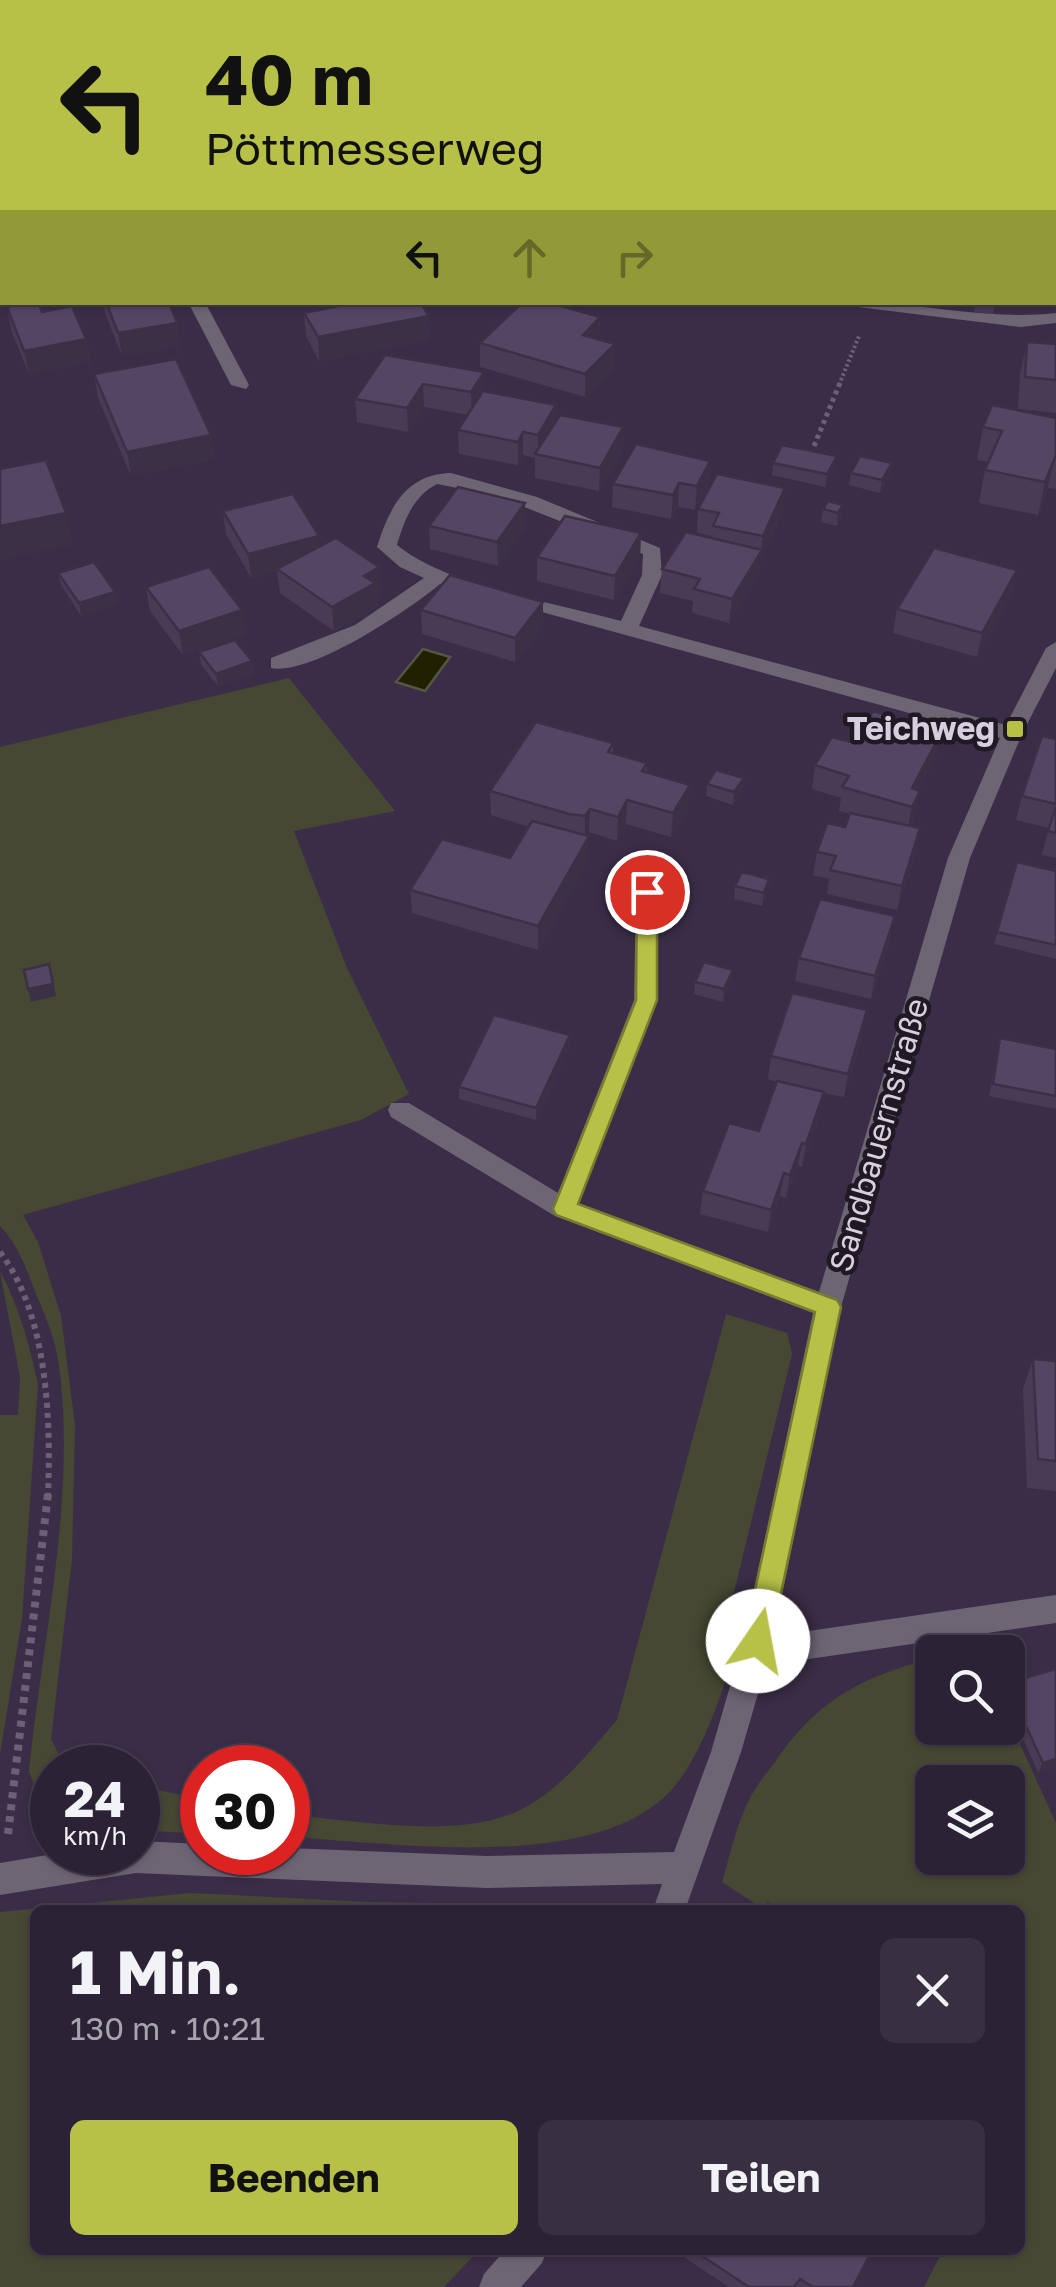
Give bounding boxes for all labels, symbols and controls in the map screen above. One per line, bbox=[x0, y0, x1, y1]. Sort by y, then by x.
text: 40 m bbox=[205, 36, 373, 120]
icon: left bbox=[40, 40, 170, 170]
text: Pöttmesserweg bbox=[205, 121, 545, 175]
icon: left bbox=[397, 230, 452, 285]
icon: ahead bbox=[502, 230, 557, 285]
icon: right bbox=[607, 230, 662, 285]
place label: Teichweg bbox=[847, 709, 995, 747]
marker: Teichweg bbox=[1004, 718, 1026, 740]
pin bbox=[605, 850, 690, 935]
icon: arrive bbox=[620, 865, 675, 920]
street label: Sandbauernstraße bbox=[821, 994, 935, 1276]
position arrow bbox=[706, 1589, 810, 1693]
map controls bbox=[915, 1635, 1025, 1875]
button: search bbox=[915, 1635, 1025, 1745]
speed limit sign: 30 bbox=[180, 1745, 310, 1875]
button: layers bbox=[915, 1765, 1025, 1875]
text: 24 bbox=[64, 1768, 126, 1828]
text: km/h bbox=[63, 1820, 127, 1851]
text: 1 Min. bbox=[70, 1935, 241, 2007]
button: close bbox=[880, 1938, 985, 2043]
text: 130 m · 10:21 bbox=[70, 2009, 265, 2047]
button: Beenden bbox=[70, 2120, 518, 2235]
button: Teilen bbox=[538, 2120, 985, 2235]

